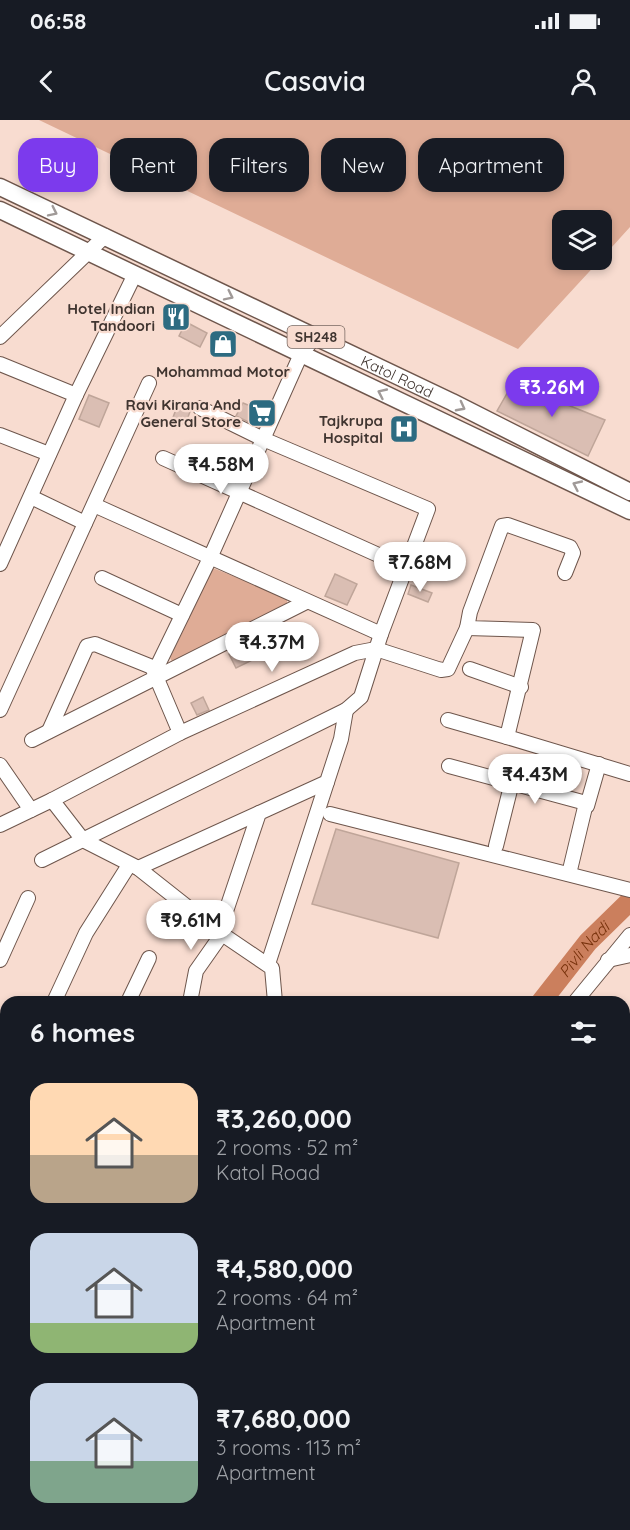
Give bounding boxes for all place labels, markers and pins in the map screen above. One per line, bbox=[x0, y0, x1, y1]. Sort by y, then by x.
place label: Hotel Indian Tandoori bbox=[67, 299, 155, 335]
restaurant icon: Hotel Indian Tandoori bbox=[160, 301, 192, 333]
shop icon: Mohammad Motor bbox=[207, 328, 239, 360]
place label: Mohammad Motor bbox=[156, 362, 291, 381]
pin: ₹3.26M bbox=[503, 367, 601, 418]
place label: Ravi Kirana And General Store bbox=[126, 395, 241, 431]
supermarket icon: Ravi Kirana And General Store bbox=[246, 397, 278, 429]
place label: Tajkrupa Hospital bbox=[319, 411, 383, 447]
hospital icon: Tajkrupa Hospital bbox=[388, 413, 420, 445]
pin: ₹4.58M bbox=[172, 444, 270, 495]
pin: ₹7.68M bbox=[371, 542, 469, 593]
pin: ₹4.37M bbox=[223, 622, 321, 673]
pin: ₹4.43M bbox=[486, 754, 584, 805]
pin: ₹9.61M bbox=[142, 900, 240, 951]

